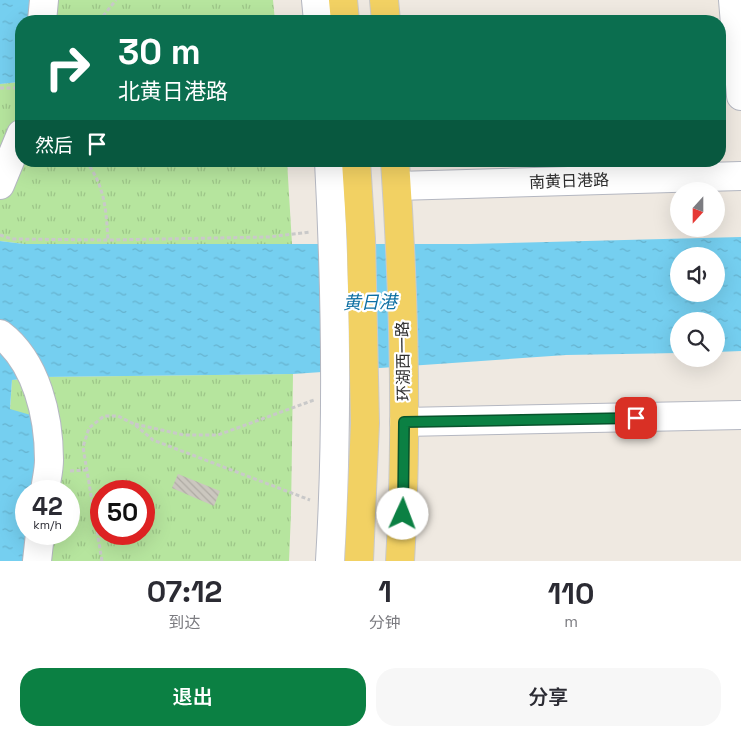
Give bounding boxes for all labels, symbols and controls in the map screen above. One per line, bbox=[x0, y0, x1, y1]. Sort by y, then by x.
text: 30 m bbox=[118, 30, 201, 74]
icon: right bbox=[35, 35, 100, 100]
text: 北黄日港路 bbox=[118, 77, 228, 105]
icon: arrive bbox=[83, 130, 111, 158]
text: 然后 bbox=[35, 133, 73, 158]
street label: 南黄日港路 bbox=[529, 169, 609, 193]
north arrow bbox=[670, 182, 725, 238]
map controls bbox=[670, 182, 725, 367]
button: sound bbox=[670, 247, 725, 302]
water label: 黄日港 bbox=[343, 290, 400, 314]
button: search bbox=[670, 312, 725, 367]
street label: 环湖西一路 bbox=[392, 321, 414, 401]
pin bbox=[615, 397, 657, 439]
icon: arrive bbox=[622, 404, 650, 432]
speed limit sign: 50 bbox=[90, 480, 155, 545]
position arrow bbox=[376, 487, 428, 539]
text: 42 bbox=[32, 490, 63, 522]
text: km/h bbox=[33, 517, 62, 533]
text: 07:12 bbox=[147, 572, 222, 611]
text: 1 bbox=[378, 572, 392, 611]
text: 110 bbox=[548, 574, 594, 613]
text: m bbox=[564, 611, 578, 632]
text: 到达 bbox=[169, 612, 201, 633]
text: 分钟 bbox=[369, 612, 401, 633]
button: 退出 bbox=[20, 668, 366, 726]
button: 分享 bbox=[376, 668, 721, 726]

